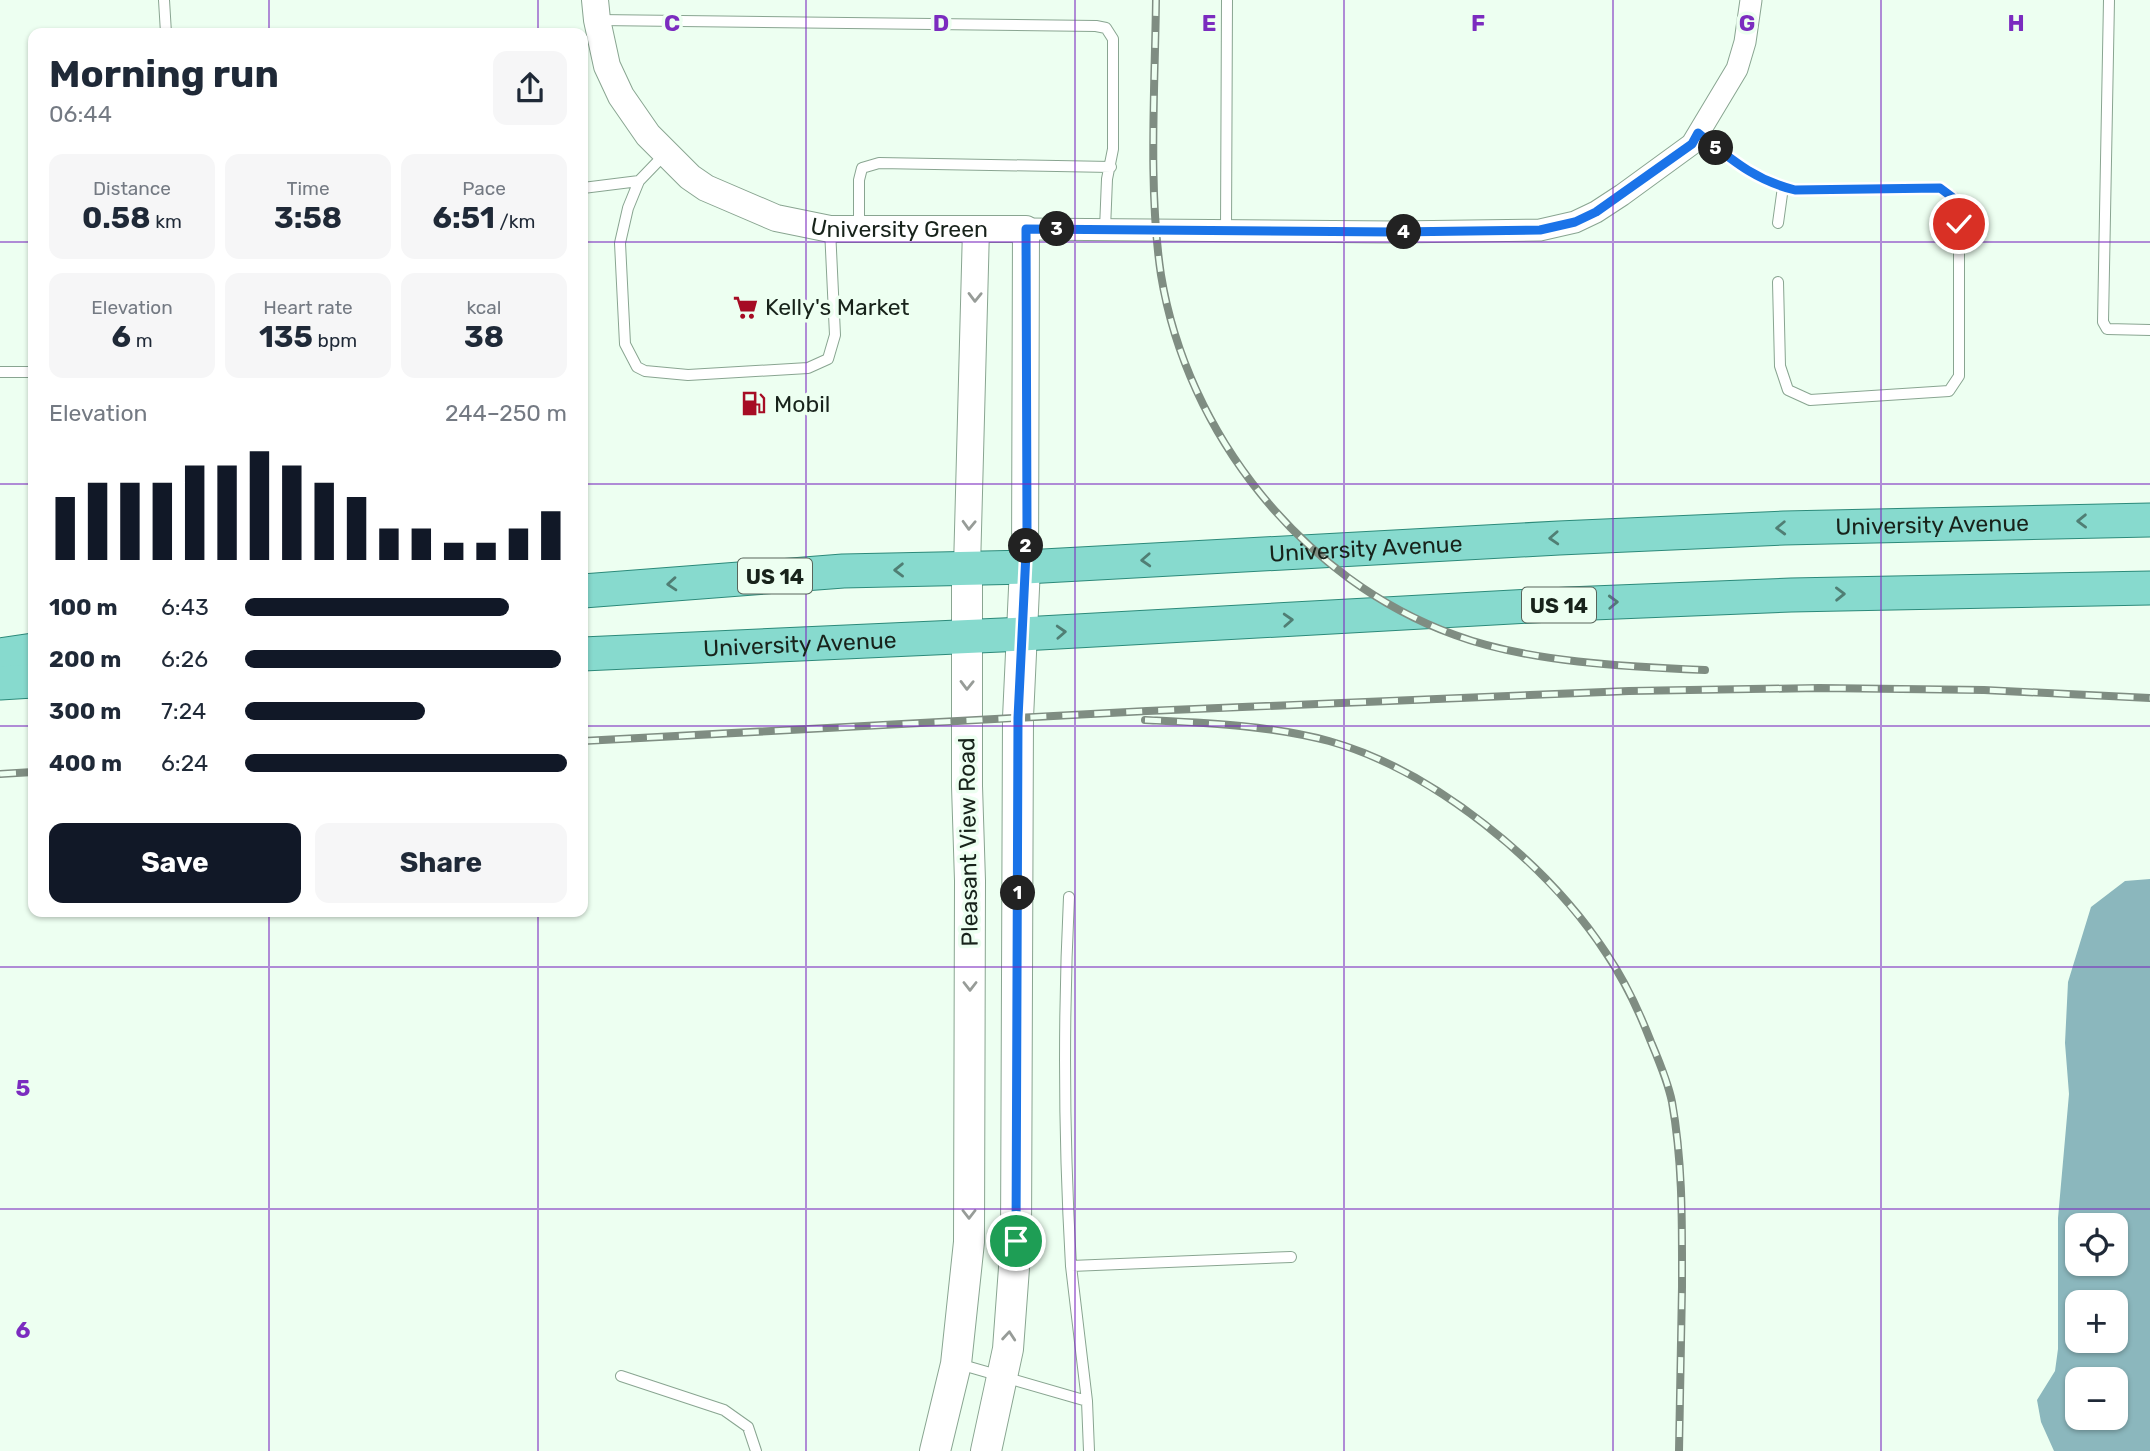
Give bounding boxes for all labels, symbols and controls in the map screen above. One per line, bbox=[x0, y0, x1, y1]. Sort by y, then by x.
text: C bbox=[664, 9, 680, 37]
text: D bbox=[933, 9, 949, 37]
text: E bbox=[1202, 9, 1216, 37]
text: F bbox=[1471, 9, 1485, 37]
text: G bbox=[1739, 9, 1755, 37]
text: H bbox=[2007, 9, 2025, 37]
text: Morning run bbox=[49, 51, 279, 97]
button: share bbox=[493, 51, 567, 125]
text: 06:44 bbox=[49, 100, 112, 128]
pin: 5 bbox=[1698, 130, 1734, 166]
text: 5 bbox=[1709, 136, 1722, 159]
text: Distance bbox=[93, 177, 171, 200]
text: Time bbox=[286, 177, 330, 200]
text: Pace bbox=[462, 177, 506, 200]
pin bbox=[1929, 194, 1989, 254]
text: 0.58 bbox=[82, 200, 151, 236]
text: 3:58 bbox=[274, 200, 342, 236]
text: 6:51 bbox=[433, 200, 495, 236]
icon: check bbox=[1940, 205, 1978, 243]
text: km bbox=[151, 210, 182, 233]
text: /km bbox=[495, 210, 535, 233]
street label: University Green bbox=[808, 211, 988, 243]
pin: 3 bbox=[1040, 212, 1074, 246]
pin: 4 bbox=[1386, 215, 1422, 250]
text: 3 bbox=[1050, 217, 1063, 240]
text: 4 bbox=[1397, 220, 1410, 243]
one-way arrow bbox=[967, 292, 982, 303]
supermarket icon: Kelly's Market bbox=[731, 293, 759, 321]
place label: Kelly's Market bbox=[765, 293, 910, 321]
text: Elevation bbox=[91, 296, 173, 319]
text: Heart rate bbox=[263, 296, 353, 319]
text: kcal bbox=[467, 296, 501, 319]
text: 6 bbox=[111, 319, 131, 355]
text: 135 bbox=[259, 319, 313, 355]
text: 38 bbox=[464, 319, 504, 355]
text: m bbox=[131, 329, 153, 352]
text: bpm bbox=[313, 329, 357, 352]
fuel station icon: Mobil bbox=[740, 390, 768, 418]
place label: Mobil bbox=[774, 390, 830, 418]
text: Elevation bbox=[49, 399, 148, 427]
text: 244–250 m bbox=[445, 399, 567, 427]
street label: University Avenue bbox=[1835, 509, 2029, 541]
one-way arrow bbox=[2076, 514, 2087, 529]
one-way arrow bbox=[962, 519, 977, 530]
one-way arrow bbox=[1775, 521, 1786, 536]
pin: 2 bbox=[1009, 528, 1044, 564]
street label: University Avenue bbox=[1268, 529, 1463, 568]
one-way arrow bbox=[1548, 530, 1559, 545]
text: 2 bbox=[1019, 534, 1032, 557]
one-way arrow bbox=[1140, 552, 1151, 567]
road number: US 14 bbox=[738, 558, 812, 594]
one-way arrow bbox=[893, 562, 904, 577]
one-way arrow bbox=[666, 576, 677, 591]
one-way arrow bbox=[1835, 586, 1846, 602]
road number: US 14 bbox=[1522, 588, 1596, 622]
text: 100 m bbox=[49, 593, 118, 621]
text: 6:43 bbox=[161, 593, 209, 621]
one-way arrow bbox=[1607, 595, 1618, 610]
one-way arrow bbox=[1282, 613, 1293, 628]
one-way arrow bbox=[1055, 624, 1066, 639]
street label: University Avenue bbox=[702, 626, 897, 663]
text: 200 m bbox=[49, 645, 121, 673]
text: 6:26 bbox=[161, 645, 208, 673]
one-way arrow bbox=[959, 681, 975, 691]
text: 300 m bbox=[49, 697, 121, 725]
text: 7:24 bbox=[161, 697, 206, 725]
street label: Pleasant View Road bbox=[952, 737, 984, 947]
text: 400 m bbox=[49, 749, 122, 777]
text: 6:24 bbox=[161, 749, 208, 777]
button: Save bbox=[49, 823, 301, 903]
button: Share bbox=[315, 823, 567, 903]
pin: 1 bbox=[1000, 876, 1036, 910]
text: 1 bbox=[1013, 881, 1022, 904]
one-way arrow bbox=[962, 982, 978, 992]
text: 5 bbox=[16, 1074, 31, 1102]
one-way arrow bbox=[961, 1209, 977, 1220]
pin bbox=[986, 1211, 1046, 1271]
map controls bbox=[2065, 1213, 2128, 1430]
button: locate bbox=[2065, 1213, 2128, 1276]
icon: arrive bbox=[997, 1222, 1035, 1260]
button: + bbox=[2065, 1290, 2128, 1353]
text: 6 bbox=[16, 1316, 31, 1344]
one-way arrow bbox=[1001, 1330, 1016, 1341]
button: − bbox=[2065, 1367, 2128, 1430]

